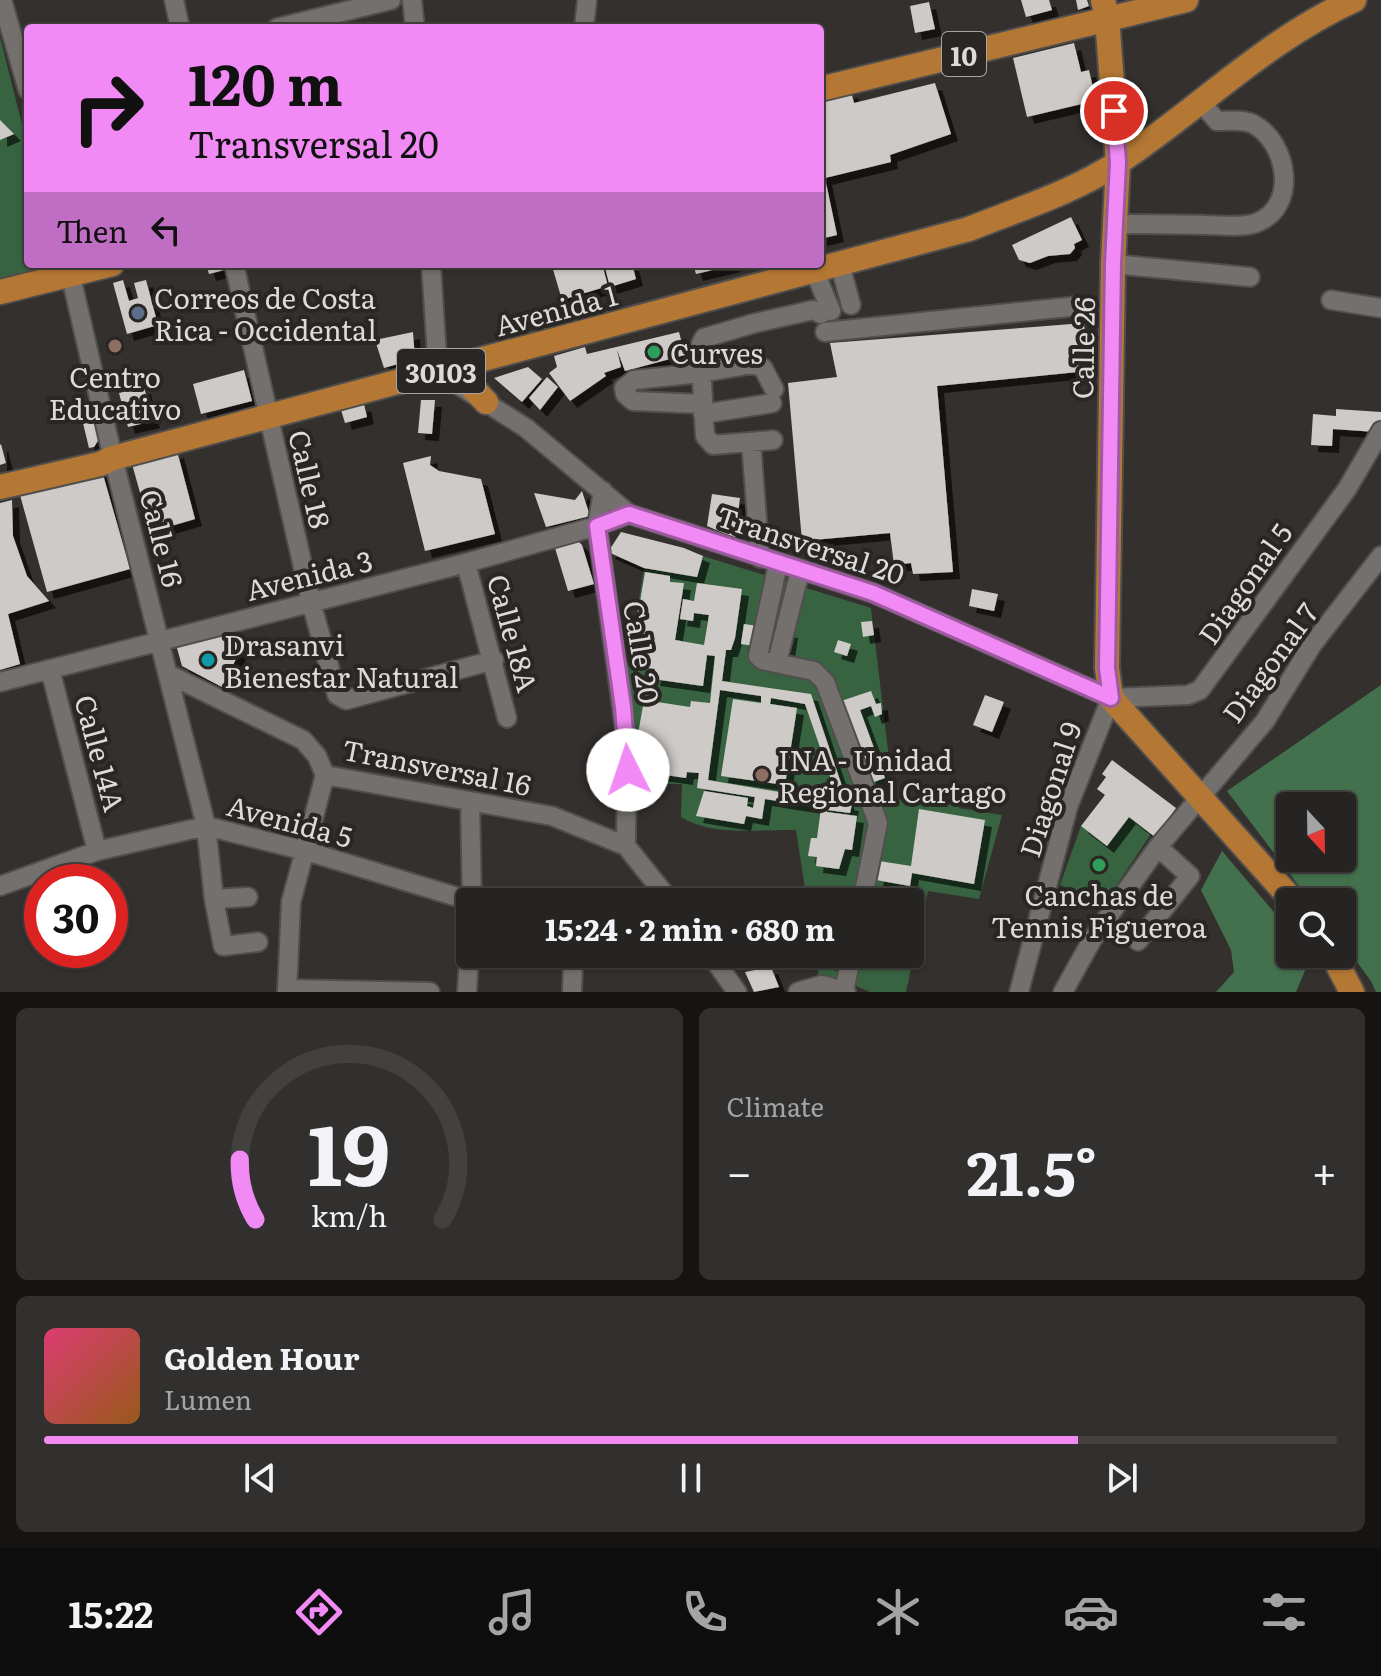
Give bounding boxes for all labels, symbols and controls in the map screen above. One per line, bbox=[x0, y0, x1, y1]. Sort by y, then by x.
road number: 10 bbox=[942, 32, 986, 76]
text: 120 m bbox=[188, 40, 343, 123]
icon: right bbox=[56, 56, 160, 160]
pin bbox=[1080, 77, 1148, 145]
icon: arrive bbox=[1092, 89, 1136, 133]
text: Transversal 20 bbox=[188, 116, 439, 169]
text: Then bbox=[56, 208, 128, 252]
icon: left bbox=[144, 208, 188, 252]
street label: Avenida 1 bbox=[490, 273, 622, 345]
place label: Correos de Costa Rica - Occidental bbox=[154, 276, 377, 350]
street label: Calle 26 bbox=[1060, 297, 1104, 399]
marker: Correos de Costa Rica - Occidental bbox=[129, 304, 147, 322]
place label: Curves bbox=[670, 331, 763, 373]
marker: Centro Educativo bbox=[106, 337, 124, 355]
marker: Curves bbox=[645, 343, 663, 361]
road number: 30103 bbox=[397, 349, 485, 393]
place label: Centro Educativo bbox=[49, 355, 181, 429]
street label: Calle 18 bbox=[279, 426, 343, 532]
street label: Calle 16 bbox=[131, 485, 195, 591]
street label: Transversal 20 bbox=[712, 494, 910, 594]
street label: Diagonal 5 bbox=[1187, 514, 1301, 652]
street label: Avenida 3 bbox=[241, 538, 377, 610]
street label: Calle 18A bbox=[478, 569, 550, 697]
street label: Diagonal 7 bbox=[1211, 593, 1327, 731]
street label: Calle 20 bbox=[614, 598, 672, 706]
place label: Drasanvi Bienestar Natural bbox=[224, 623, 458, 697]
marker: Drasanvi Bienestar Natural bbox=[199, 651, 217, 669]
street label: Calle 14A bbox=[65, 690, 137, 816]
street label: Diagonal 9 bbox=[1007, 716, 1091, 862]
street label: Transversal 16 bbox=[339, 727, 535, 805]
position arrow bbox=[586, 728, 670, 812]
place label: INA - Unidad Regional Cartago bbox=[778, 738, 1007, 812]
marker: INA - Unidad Regional Cartago bbox=[753, 766, 771, 784]
street label: Avenida 5 bbox=[223, 783, 357, 857]
north arrow bbox=[1276, 792, 1356, 872]
map controls bbox=[1276, 792, 1356, 968]
marker: Canchas de Tennis Figueroa bbox=[1090, 856, 1108, 874]
speed limit sign: 30 bbox=[24, 864, 128, 968]
place label: Canchas de Tennis Figueroa bbox=[991, 873, 1207, 947]
button: search bbox=[1276, 888, 1356, 968]
text: 15:24 · 2 min · 680 m bbox=[545, 906, 835, 950]
text: Climate bbox=[727, 1086, 824, 1125]
text: 19 bbox=[308, 1088, 390, 1212]
text: 21.5° bbox=[966, 1125, 1097, 1214]
text: − bbox=[727, 1137, 752, 1203]
text: + bbox=[1311, 1137, 1337, 1203]
text: km/h bbox=[311, 1193, 387, 1236]
text: Golden Hour bbox=[164, 1335, 359, 1379]
text: Lumen bbox=[164, 1379, 252, 1418]
icon: previous bbox=[238, 1456, 282, 1500]
icon: pause bbox=[669, 1456, 713, 1500]
icon: next bbox=[1100, 1456, 1144, 1500]
icon: directions bbox=[291, 1584, 347, 1640]
icon: music bbox=[484, 1584, 540, 1640]
icon: phone bbox=[677, 1584, 733, 1640]
icon: climate bbox=[870, 1584, 926, 1640]
icon: car bbox=[1063, 1584, 1119, 1640]
icon: filters bbox=[1256, 1584, 1312, 1640]
text: 15:22 bbox=[69, 1586, 153, 1639]

